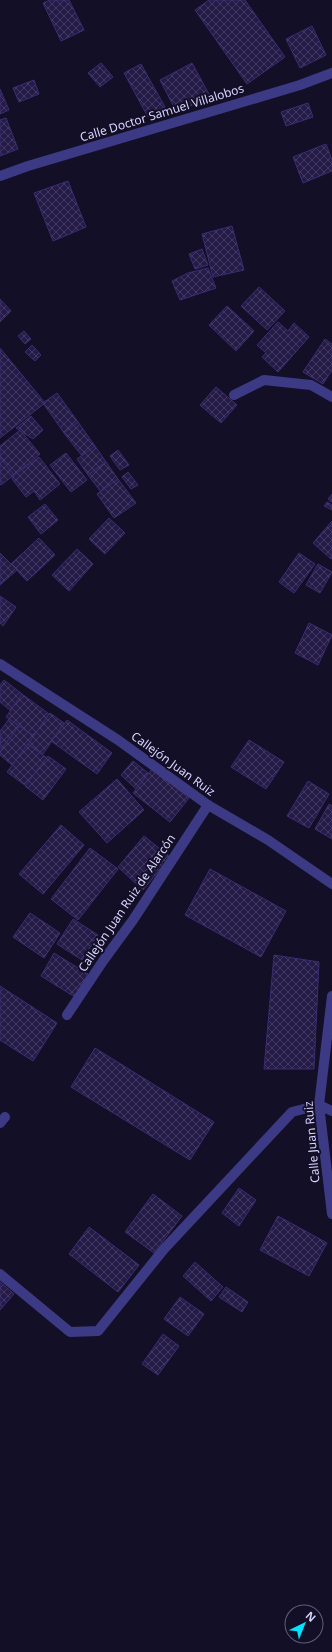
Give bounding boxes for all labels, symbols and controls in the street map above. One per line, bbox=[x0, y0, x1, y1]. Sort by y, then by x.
street label: Calle Doctor Samuel Villalobos bbox=[78, 79, 246, 146]
street label: Callejón Juan Ruiz bbox=[128, 727, 219, 800]
street label: Callejón Juan Ruiz de Alarcón bbox=[74, 830, 179, 975]
street label: Calle Juan Ruiz bbox=[299, 1100, 324, 1184]
north arrow bbox=[284, 1604, 324, 1644]
text: N bbox=[303, 1608, 320, 1625]

